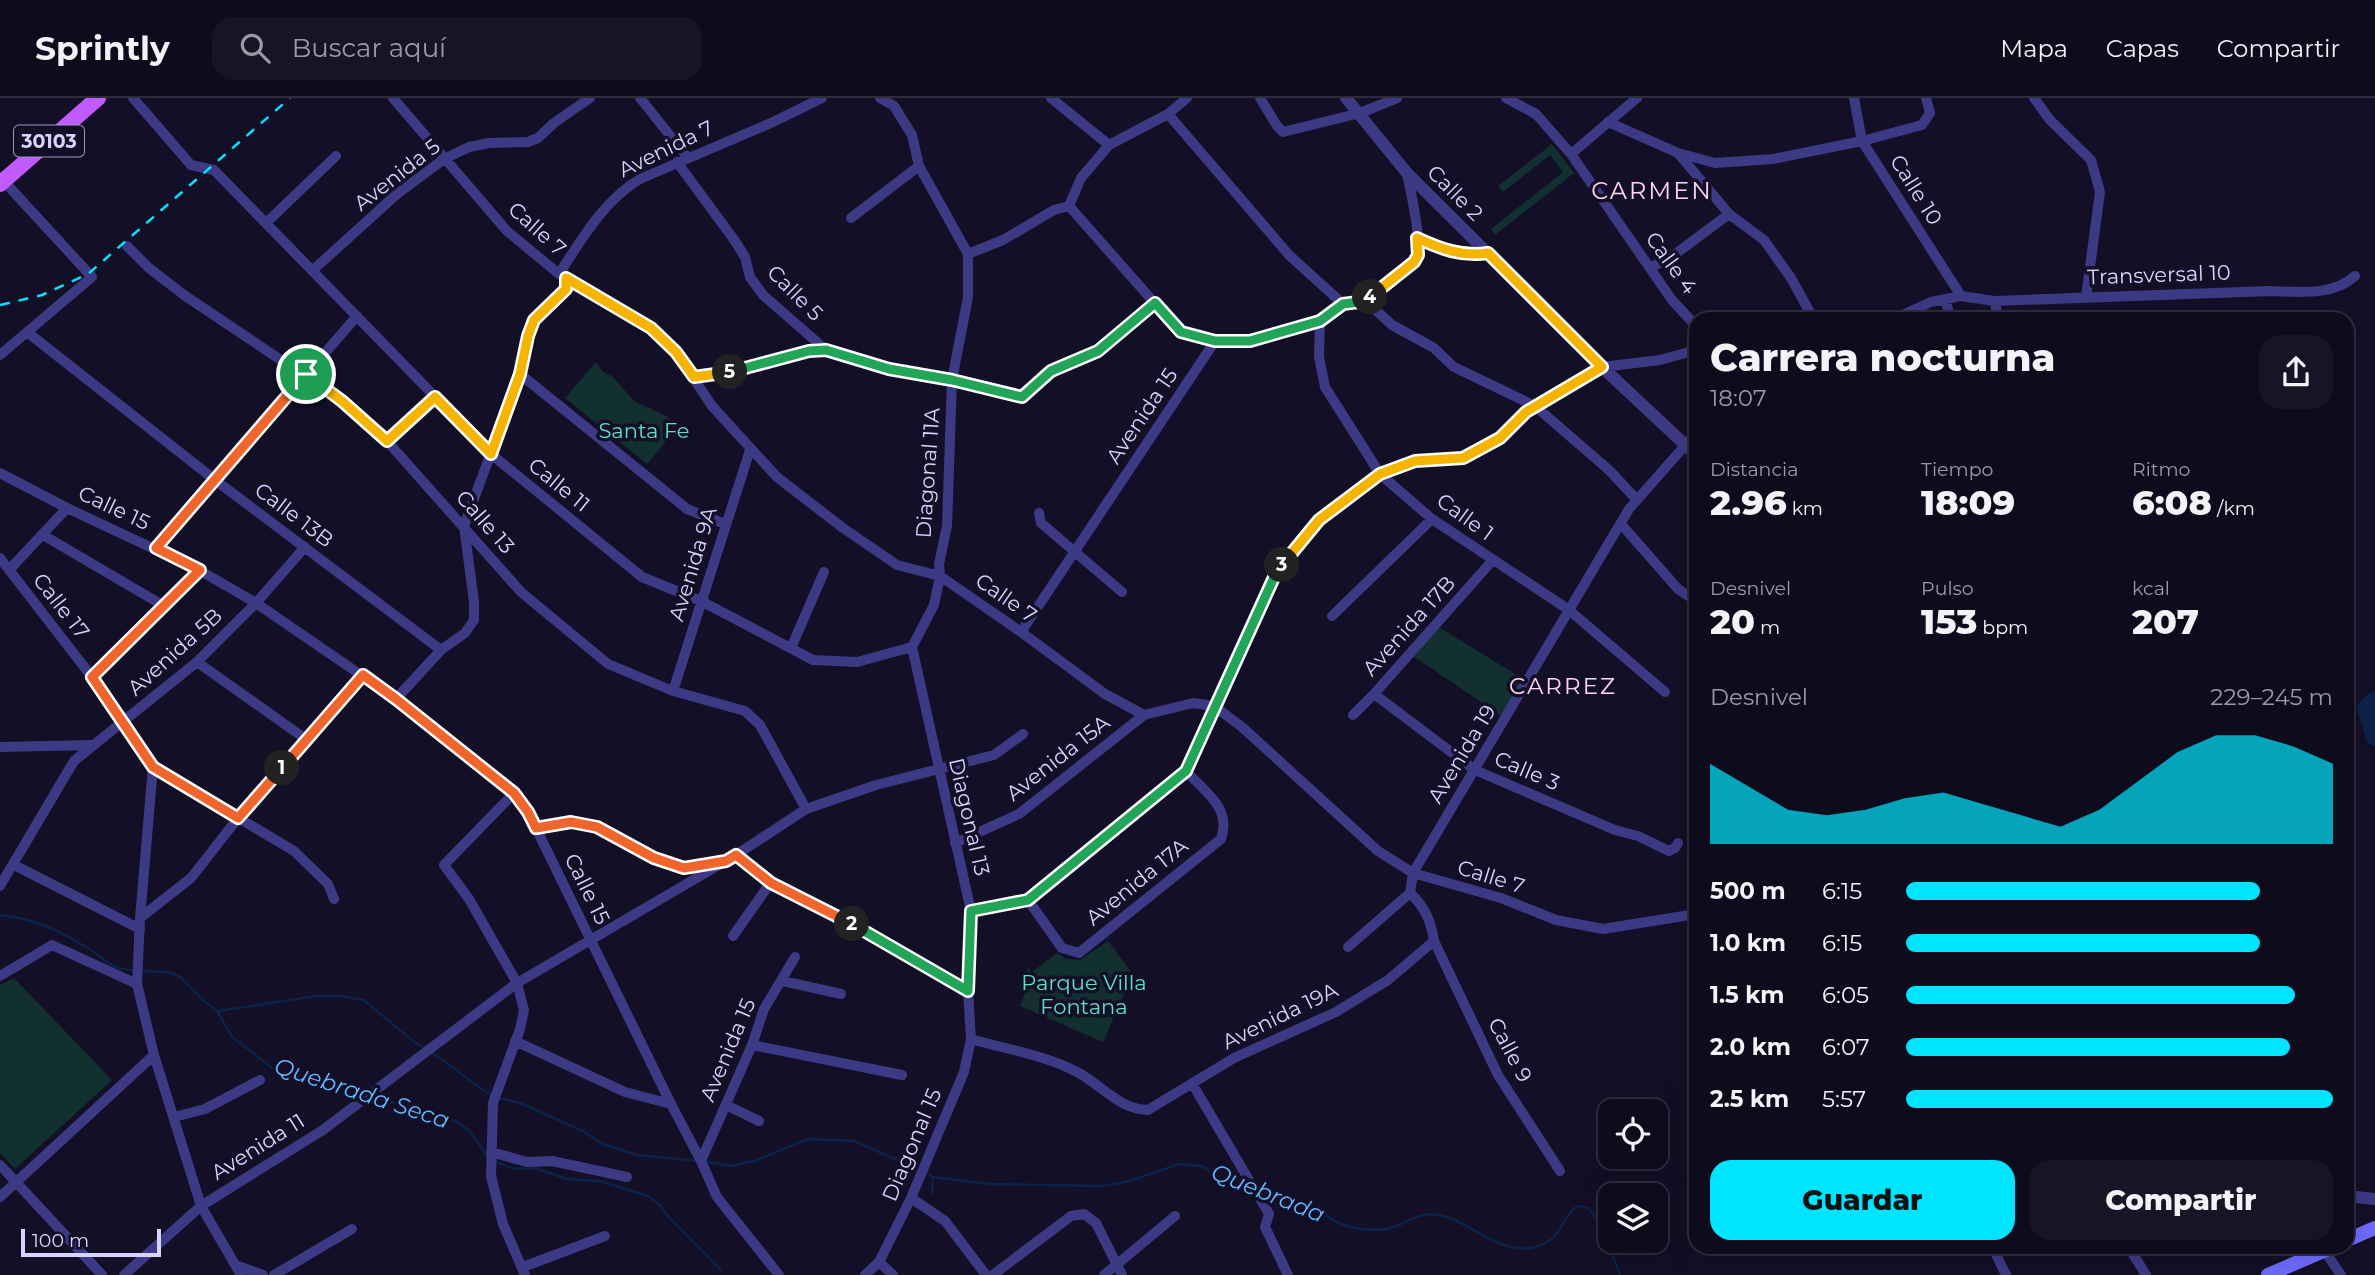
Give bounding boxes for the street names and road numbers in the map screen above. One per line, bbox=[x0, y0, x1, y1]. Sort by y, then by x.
street label: Avenida 7 bbox=[614, 115, 717, 182]
road number: 30103 bbox=[14, 126, 84, 156]
street label: Avenida 5 bbox=[349, 133, 445, 216]
street label: Calle 10 bbox=[1885, 150, 1948, 229]
street label: Calle 2 bbox=[1422, 160, 1488, 226]
street label: Calle 7 bbox=[503, 196, 571, 261]
street label: Calle 4 bbox=[1641, 227, 1702, 299]
street label: Calle 5 bbox=[762, 260, 828, 326]
street label: Transversal 10 bbox=[2087, 260, 2231, 289]
street label: Avenida 15 bbox=[1101, 363, 1183, 468]
street label: Diagonal 11A bbox=[910, 406, 945, 539]
street label: Calle 11 bbox=[524, 452, 595, 517]
street label: Calle 13B bbox=[250, 477, 339, 552]
street label: Calle 15 bbox=[74, 480, 154, 535]
street label: Calle 13 bbox=[451, 485, 520, 559]
street label: Calle 1 bbox=[1432, 488, 1499, 546]
street label: Avenida 9A bbox=[663, 503, 722, 624]
street label: Calle 17 bbox=[28, 568, 95, 644]
street label: Calle 7 bbox=[971, 568, 1042, 628]
street label: Avenida 17B bbox=[1357, 570, 1460, 681]
street label: Avenida 5B bbox=[122, 603, 227, 700]
street label: Avenida 19 bbox=[1422, 700, 1501, 808]
street label: Avenida 15A bbox=[1001, 709, 1115, 806]
street label: Calle 3 bbox=[1491, 746, 1564, 795]
street label: Diagonal 13 bbox=[944, 756, 995, 878]
street label: Avenida 17A bbox=[1081, 832, 1193, 930]
street label: Calle 15 bbox=[560, 849, 615, 929]
street label: Calle 7 bbox=[1455, 854, 1528, 899]
street label: Avenida 19A bbox=[1218, 976, 1343, 1054]
street label: Avenida 15 bbox=[695, 994, 761, 1105]
street label: Calle 9 bbox=[1483, 1013, 1538, 1086]
street label: Diagonal 15 bbox=[877, 1085, 947, 1205]
street label: Avenida 11 bbox=[206, 1108, 309, 1185]

